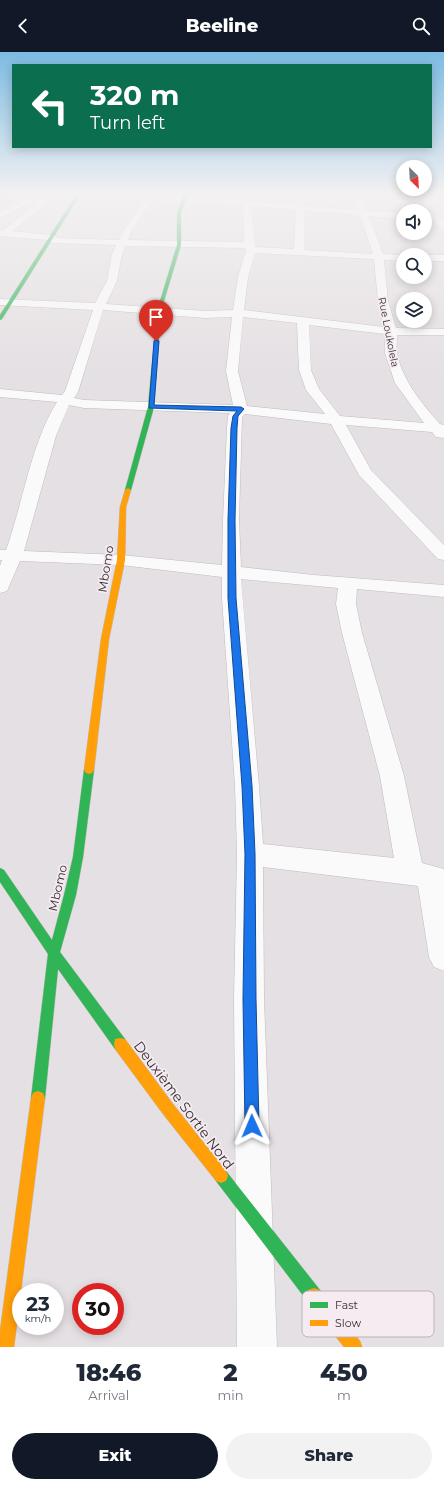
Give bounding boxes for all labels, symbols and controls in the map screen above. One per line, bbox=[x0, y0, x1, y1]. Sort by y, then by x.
icon: back bbox=[12, 15, 34, 37]
text: Beeline bbox=[186, 15, 258, 37]
icon: search bbox=[410, 15, 432, 37]
text: 320 m bbox=[90, 78, 179, 112]
icon: left bbox=[24, 80, 76, 132]
text: Turn left bbox=[90, 112, 165, 134]
north arrow bbox=[396, 160, 432, 196]
map controls bbox=[396, 160, 432, 328]
button: sound bbox=[396, 204, 432, 240]
button: search bbox=[396, 248, 432, 284]
button: layers bbox=[396, 292, 432, 328]
street label: Rue Loukolela bbox=[375, 296, 402, 368]
pin bbox=[139, 300, 173, 341]
icon: arrive bbox=[145, 306, 167, 328]
street label: Mbomo bbox=[94, 544, 117, 593]
street label: Mbomo bbox=[45, 863, 70, 913]
street label: Deuxième Sortie Nord bbox=[130, 1037, 238, 1173]
position arrow bbox=[231, 1105, 273, 1147]
speed limit sign: 30 bbox=[72, 1283, 124, 1335]
legend bbox=[302, 1291, 434, 1337]
text: 23 bbox=[26, 1292, 50, 1316]
text: Fast bbox=[335, 1298, 359, 1312]
text: km/h bbox=[25, 1312, 51, 1325]
text: Slow bbox=[335, 1316, 361, 1330]
text: 18:46 bbox=[76, 1358, 141, 1387]
text: 2 bbox=[223, 1358, 238, 1387]
text: 450 bbox=[320, 1358, 368, 1387]
text: Arrival bbox=[88, 1387, 129, 1403]
text: min bbox=[218, 1387, 244, 1403]
text: m bbox=[337, 1387, 351, 1403]
button: Exit bbox=[12, 1433, 218, 1479]
button: Share bbox=[226, 1433, 432, 1479]

